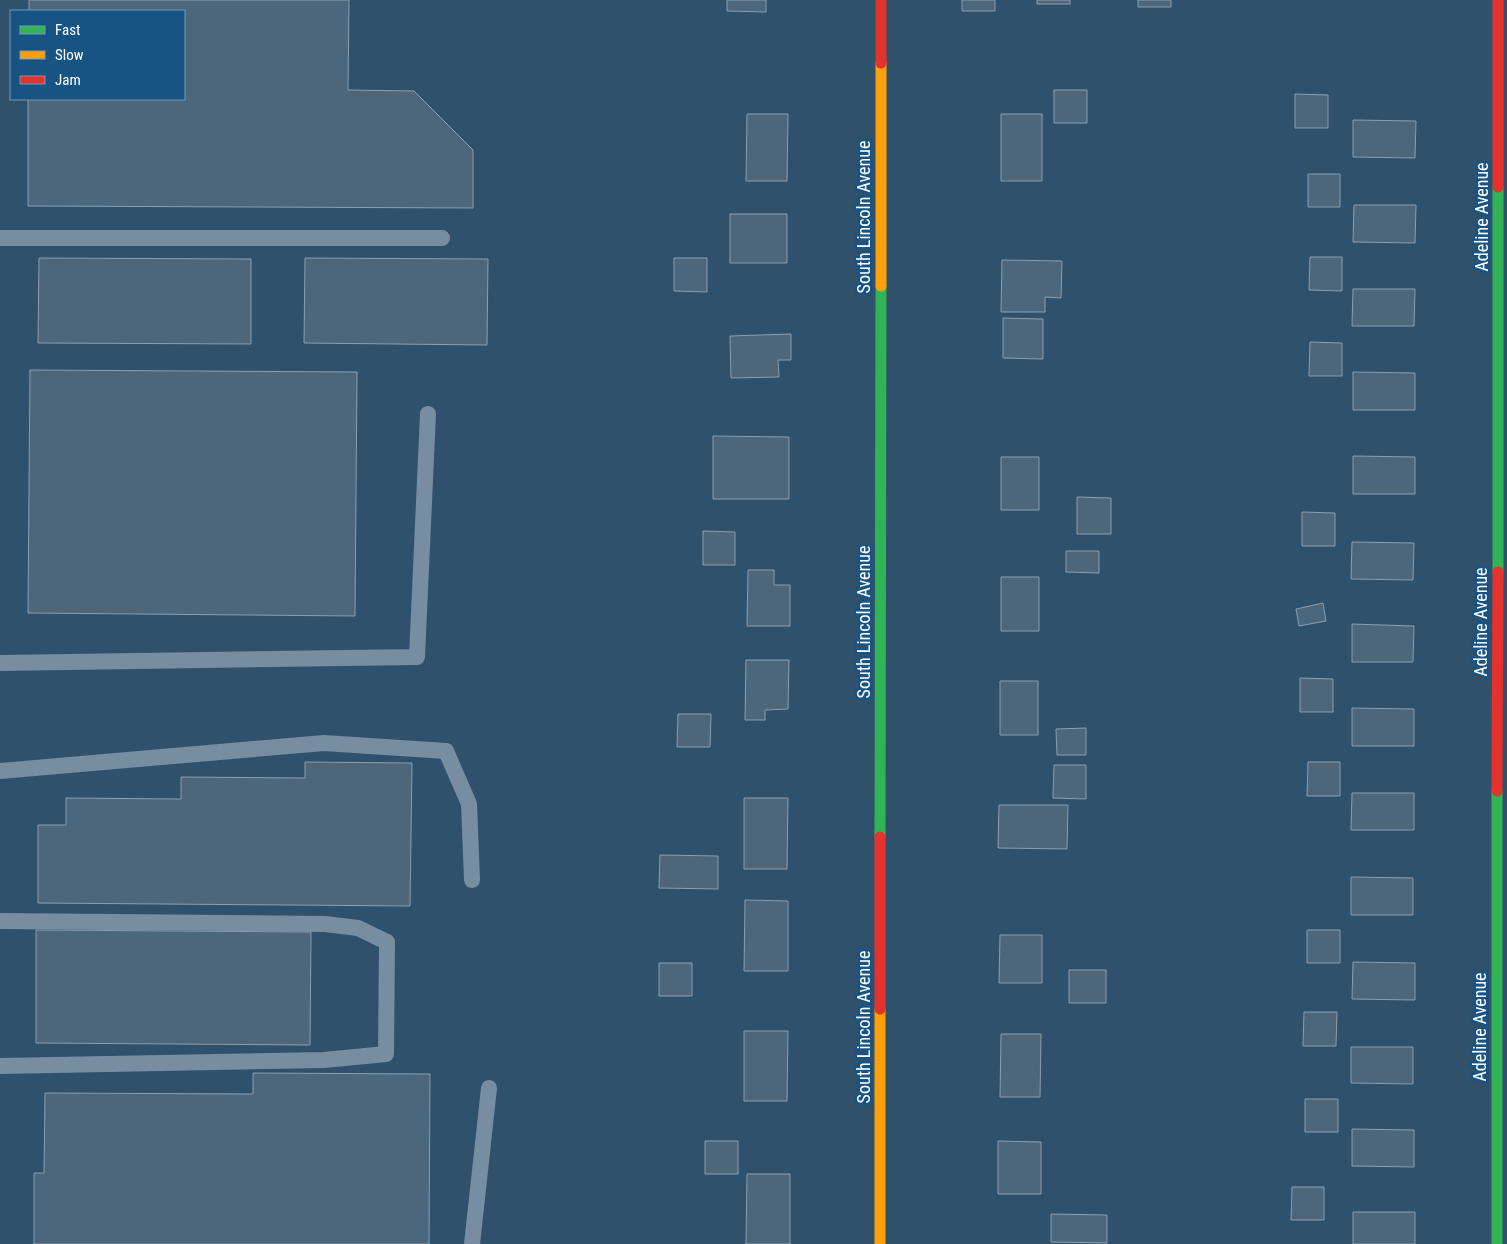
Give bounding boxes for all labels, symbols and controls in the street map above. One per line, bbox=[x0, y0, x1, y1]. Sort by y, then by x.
legend bbox=[10, 10, 185, 100]
text: Fast bbox=[55, 21, 80, 39]
text: Slow bbox=[55, 46, 84, 64]
text: Jam bbox=[55, 71, 81, 89]
street label: South Lincoln Avenue bbox=[853, 141, 874, 293]
street label: Adeline Avenue bbox=[1471, 162, 1492, 272]
street label: South Lincoln Avenue bbox=[853, 546, 874, 698]
street label: Adeline Avenue bbox=[1470, 567, 1491, 677]
street label: South Lincoln Avenue bbox=[853, 951, 874, 1103]
street label: Adeline Avenue bbox=[1469, 972, 1490, 1082]

